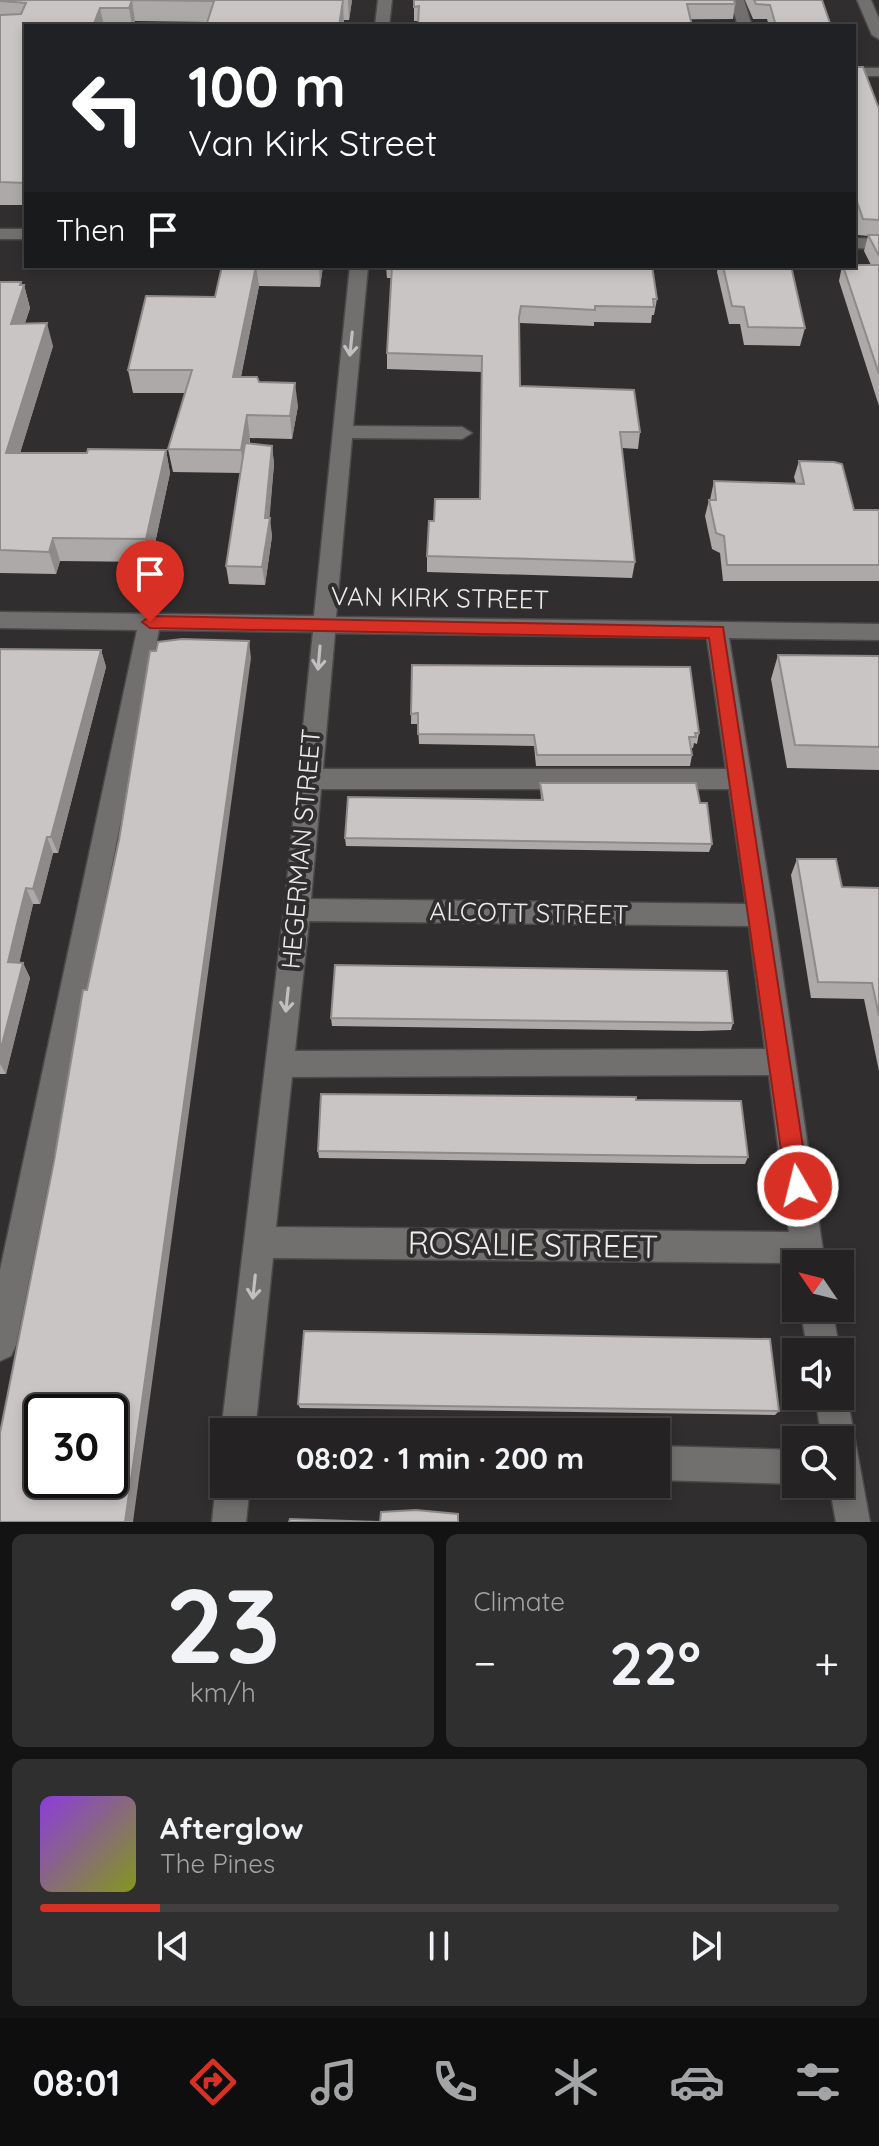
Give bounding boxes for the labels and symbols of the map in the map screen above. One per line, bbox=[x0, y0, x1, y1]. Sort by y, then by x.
one-way arrow bbox=[343, 330, 358, 357]
pin bbox=[116, 540, 184, 622]
street label: VAN KIRK STREET bbox=[331, 579, 549, 616]
one-way arrow bbox=[312, 644, 327, 671]
street label: HEGERMAN STREET bbox=[274, 727, 327, 970]
street label: ALCOTT STREET bbox=[429, 894, 629, 931]
one-way arrow bbox=[279, 987, 294, 1013]
position arrow bbox=[756, 1144, 840, 1228]
street label: ROSALIE STREET bbox=[407, 1222, 659, 1266]
north arrow bbox=[782, 1250, 854, 1322]
one-way arrow bbox=[246, 1273, 261, 1300]
speed limit sign: 30 bbox=[24, 1394, 128, 1498]

